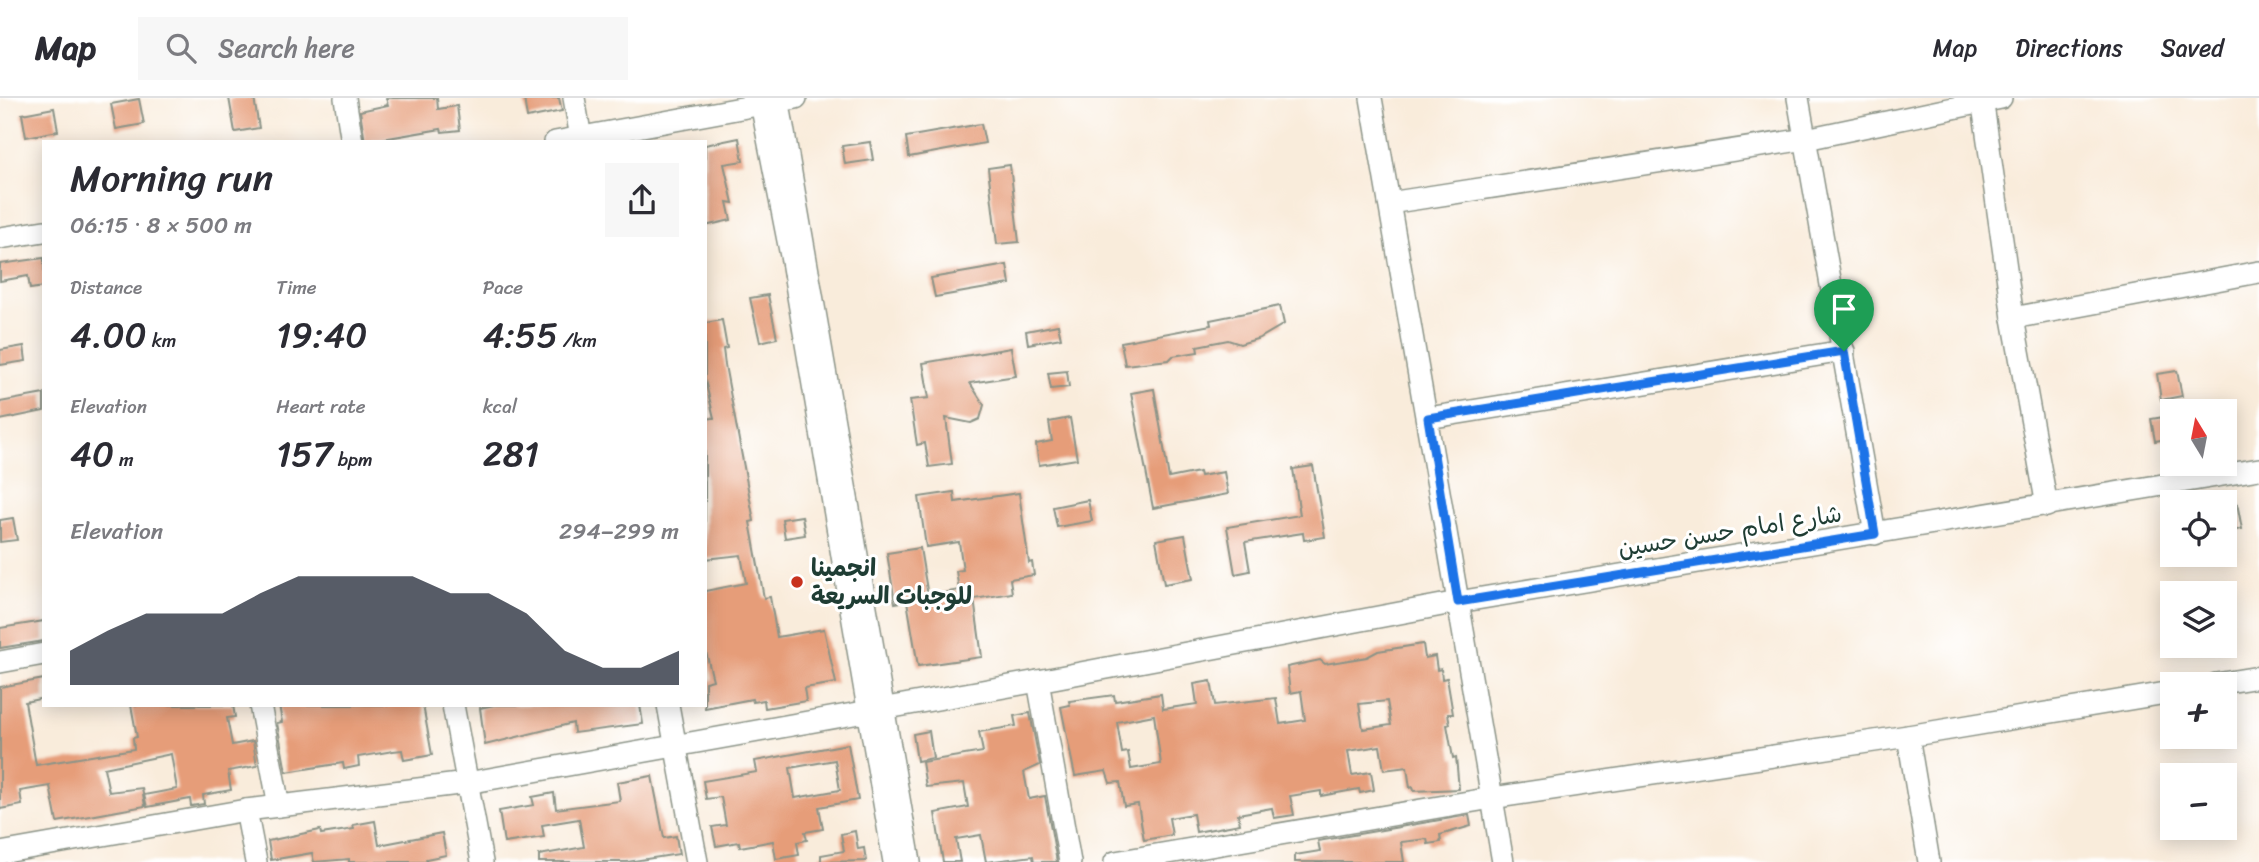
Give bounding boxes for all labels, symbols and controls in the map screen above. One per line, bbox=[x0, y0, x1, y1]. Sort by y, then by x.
search box bbox=[138, 17, 628, 80]
text: Map bbox=[35, 19, 96, 77]
text: Search here bbox=[218, 25, 355, 71]
text: Map bbox=[1933, 27, 1977, 69]
text: Directions bbox=[2015, 27, 2123, 69]
text: Saved bbox=[2161, 27, 2224, 69]
icon: search bbox=[162, 29, 200, 67]
text: Morning run bbox=[70, 145, 273, 212]
button: share bbox=[605, 163, 679, 237]
text: 06:15 · 8 × 500 m bbox=[70, 205, 252, 246]
text: Distance bbox=[70, 271, 142, 304]
text: Time bbox=[276, 271, 317, 304]
text: Pace bbox=[483, 271, 523, 304]
pin bbox=[1814, 279, 1874, 351]
icon: arrive bbox=[1825, 290, 1863, 328]
text: 4.00 bbox=[70, 304, 147, 366]
text: 19:40 bbox=[276, 304, 367, 366]
text: 4:55 bbox=[483, 304, 558, 366]
text: km bbox=[147, 324, 176, 357]
text: /km bbox=[558, 324, 597, 357]
text: Elevation bbox=[70, 390, 147, 423]
text: Heart rate bbox=[276, 390, 366, 423]
text: kcal bbox=[483, 390, 517, 423]
north arrow bbox=[2160, 399, 2236, 476]
map controls bbox=[2160, 399, 2237, 840]
text: 40 bbox=[70, 423, 114, 485]
text: 157 bbox=[276, 423, 333, 485]
text: 281 bbox=[483, 423, 539, 485]
text: m bbox=[114, 443, 134, 476]
text: bpm bbox=[333, 443, 373, 476]
button: locate bbox=[2160, 490, 2237, 567]
street label: شارع امام حسن حسين bbox=[1615, 493, 1845, 569]
text: Elevation bbox=[70, 511, 163, 552]
text: 294–299 m bbox=[559, 511, 679, 552]
place label: انجمينا للوجبات السريعة bbox=[811, 547, 972, 617]
marker: انجمينا للوجبات السريعة bbox=[789, 574, 805, 590]
button: layers bbox=[2160, 581, 2237, 658]
button: + bbox=[2160, 672, 2237, 749]
button: − bbox=[2160, 763, 2237, 840]

